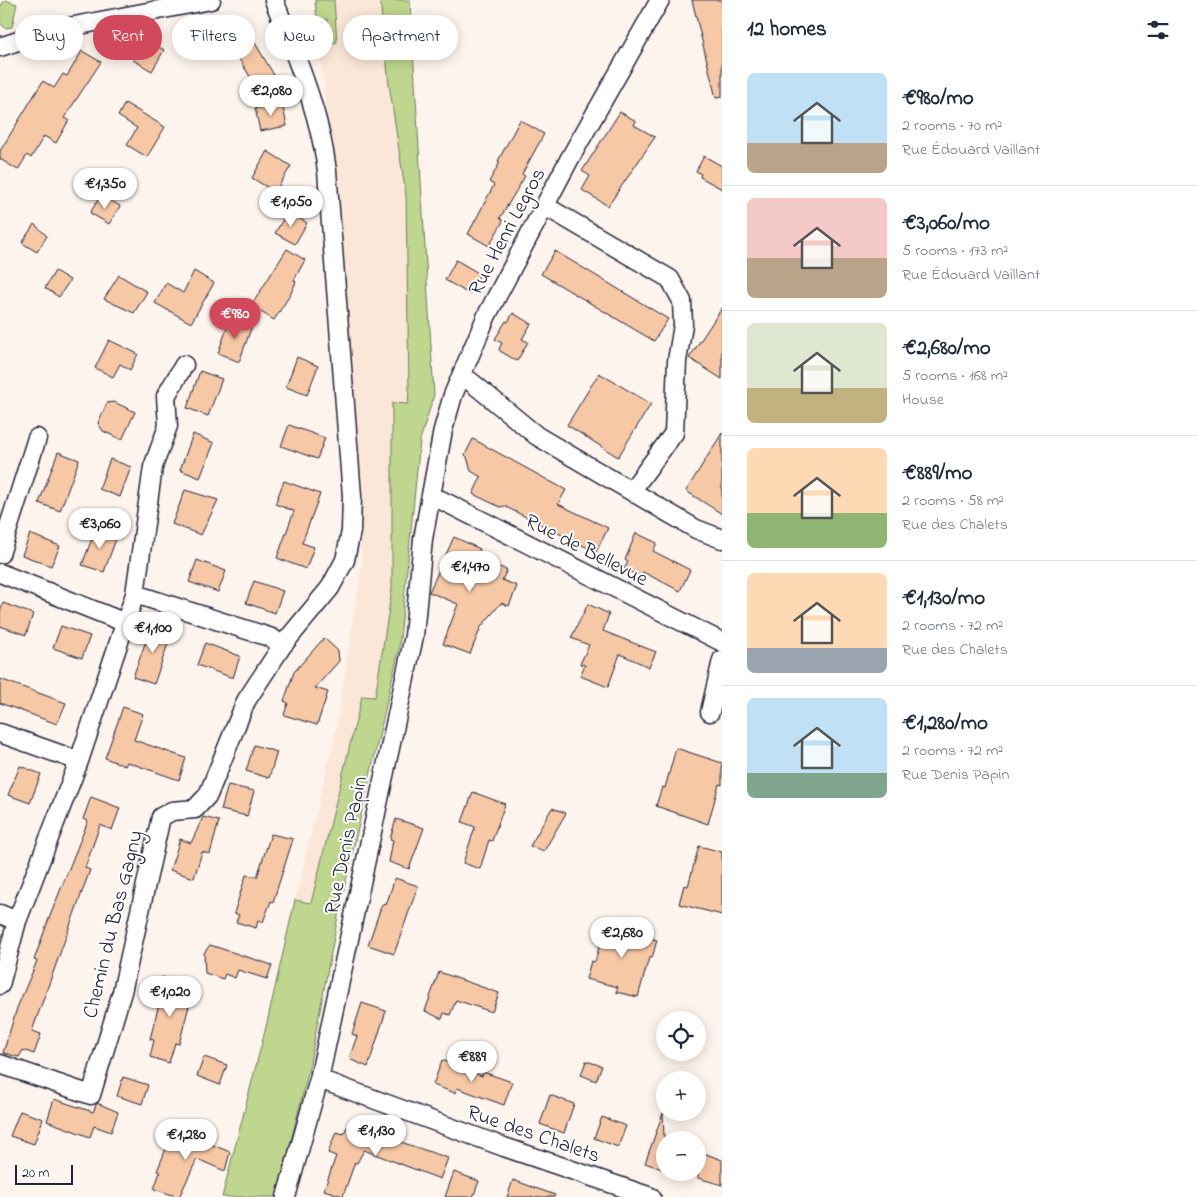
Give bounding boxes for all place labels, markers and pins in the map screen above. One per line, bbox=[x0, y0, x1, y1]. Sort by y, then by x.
pin: €2,080 bbox=[230, 74, 312, 117]
pin: €1,350 bbox=[64, 168, 146, 210]
pin: €1,050 bbox=[250, 186, 332, 228]
pin: €980 bbox=[205, 298, 265, 340]
pin: €3,060 bbox=[59, 508, 141, 550]
pin: €1,470 bbox=[429, 550, 511, 593]
pin: €1,100 bbox=[112, 612, 194, 654]
pin: €2,680 bbox=[581, 916, 663, 959]
pin: €1,020 bbox=[129, 976, 211, 1018]
pin: €889 bbox=[442, 1040, 502, 1083]
pin: €1,130 bbox=[335, 1114, 417, 1157]
pin: €1,280 bbox=[145, 1118, 227, 1161]

